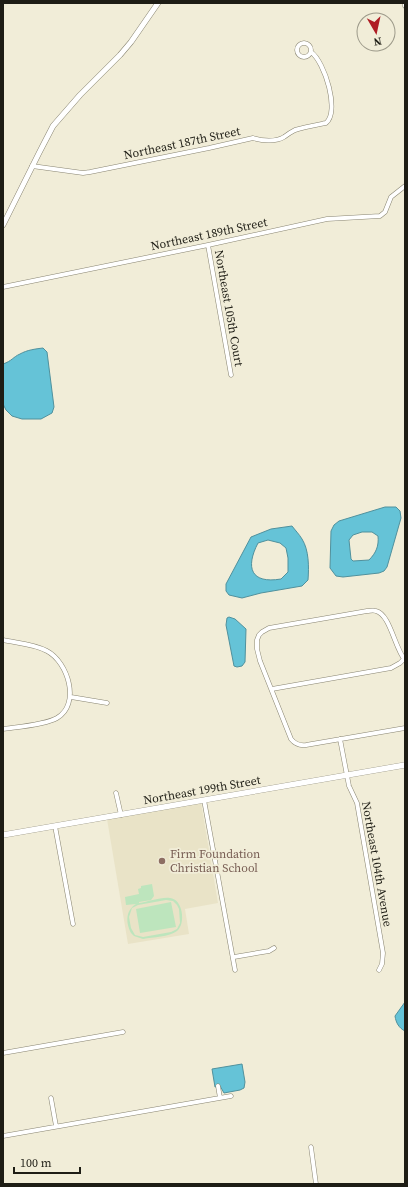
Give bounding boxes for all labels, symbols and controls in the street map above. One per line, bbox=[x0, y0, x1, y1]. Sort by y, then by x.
north arrow bbox=[356, 12, 396, 52]
text: N bbox=[372, 33, 383, 49]
street label: Northeast 187th Street bbox=[122, 123, 242, 163]
street label: Northeast 189th Street bbox=[149, 214, 269, 254]
street label: Northeast 105th Court bbox=[211, 249, 247, 368]
street label: Northeast 199th Street bbox=[142, 772, 262, 808]
street label: Northeast 104th Avenue bbox=[358, 800, 396, 928]
place label: Firm Foundation Christian School bbox=[170, 846, 260, 876]
marker: Firm Foundation Christian School bbox=[157, 856, 167, 866]
scale bar bbox=[14, 1149, 80, 1175]
text: 100 m bbox=[20, 1155, 52, 1171]

